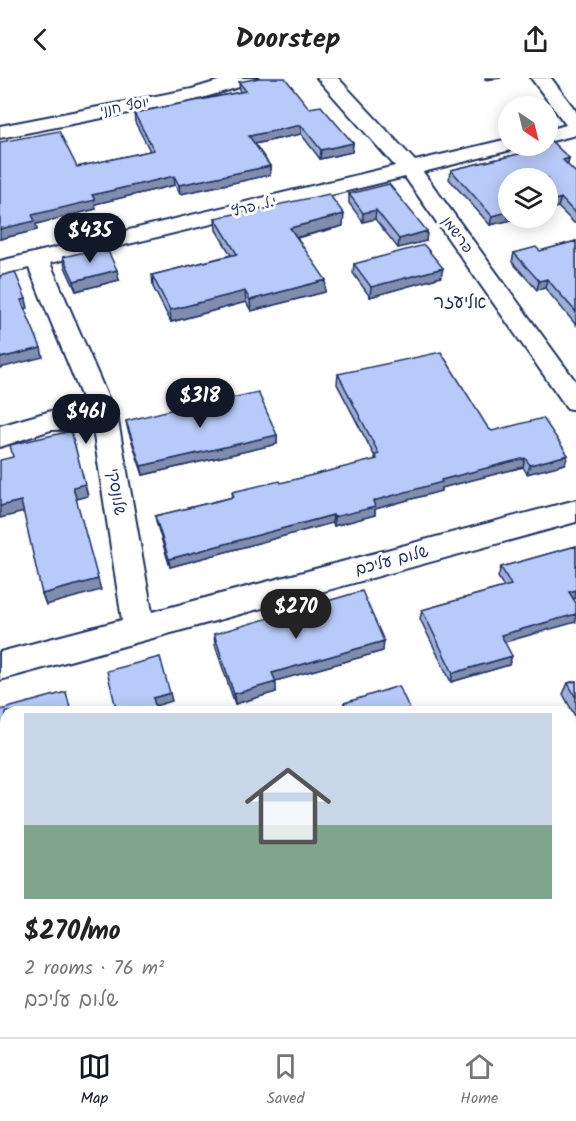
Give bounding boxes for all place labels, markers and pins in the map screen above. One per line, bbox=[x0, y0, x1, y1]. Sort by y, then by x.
pin: $435 bbox=[54, 213, 126, 264]
pin: $318 bbox=[164, 378, 236, 429]
pin: $461 bbox=[50, 394, 122, 445]
pin: $270 bbox=[260, 589, 332, 640]

